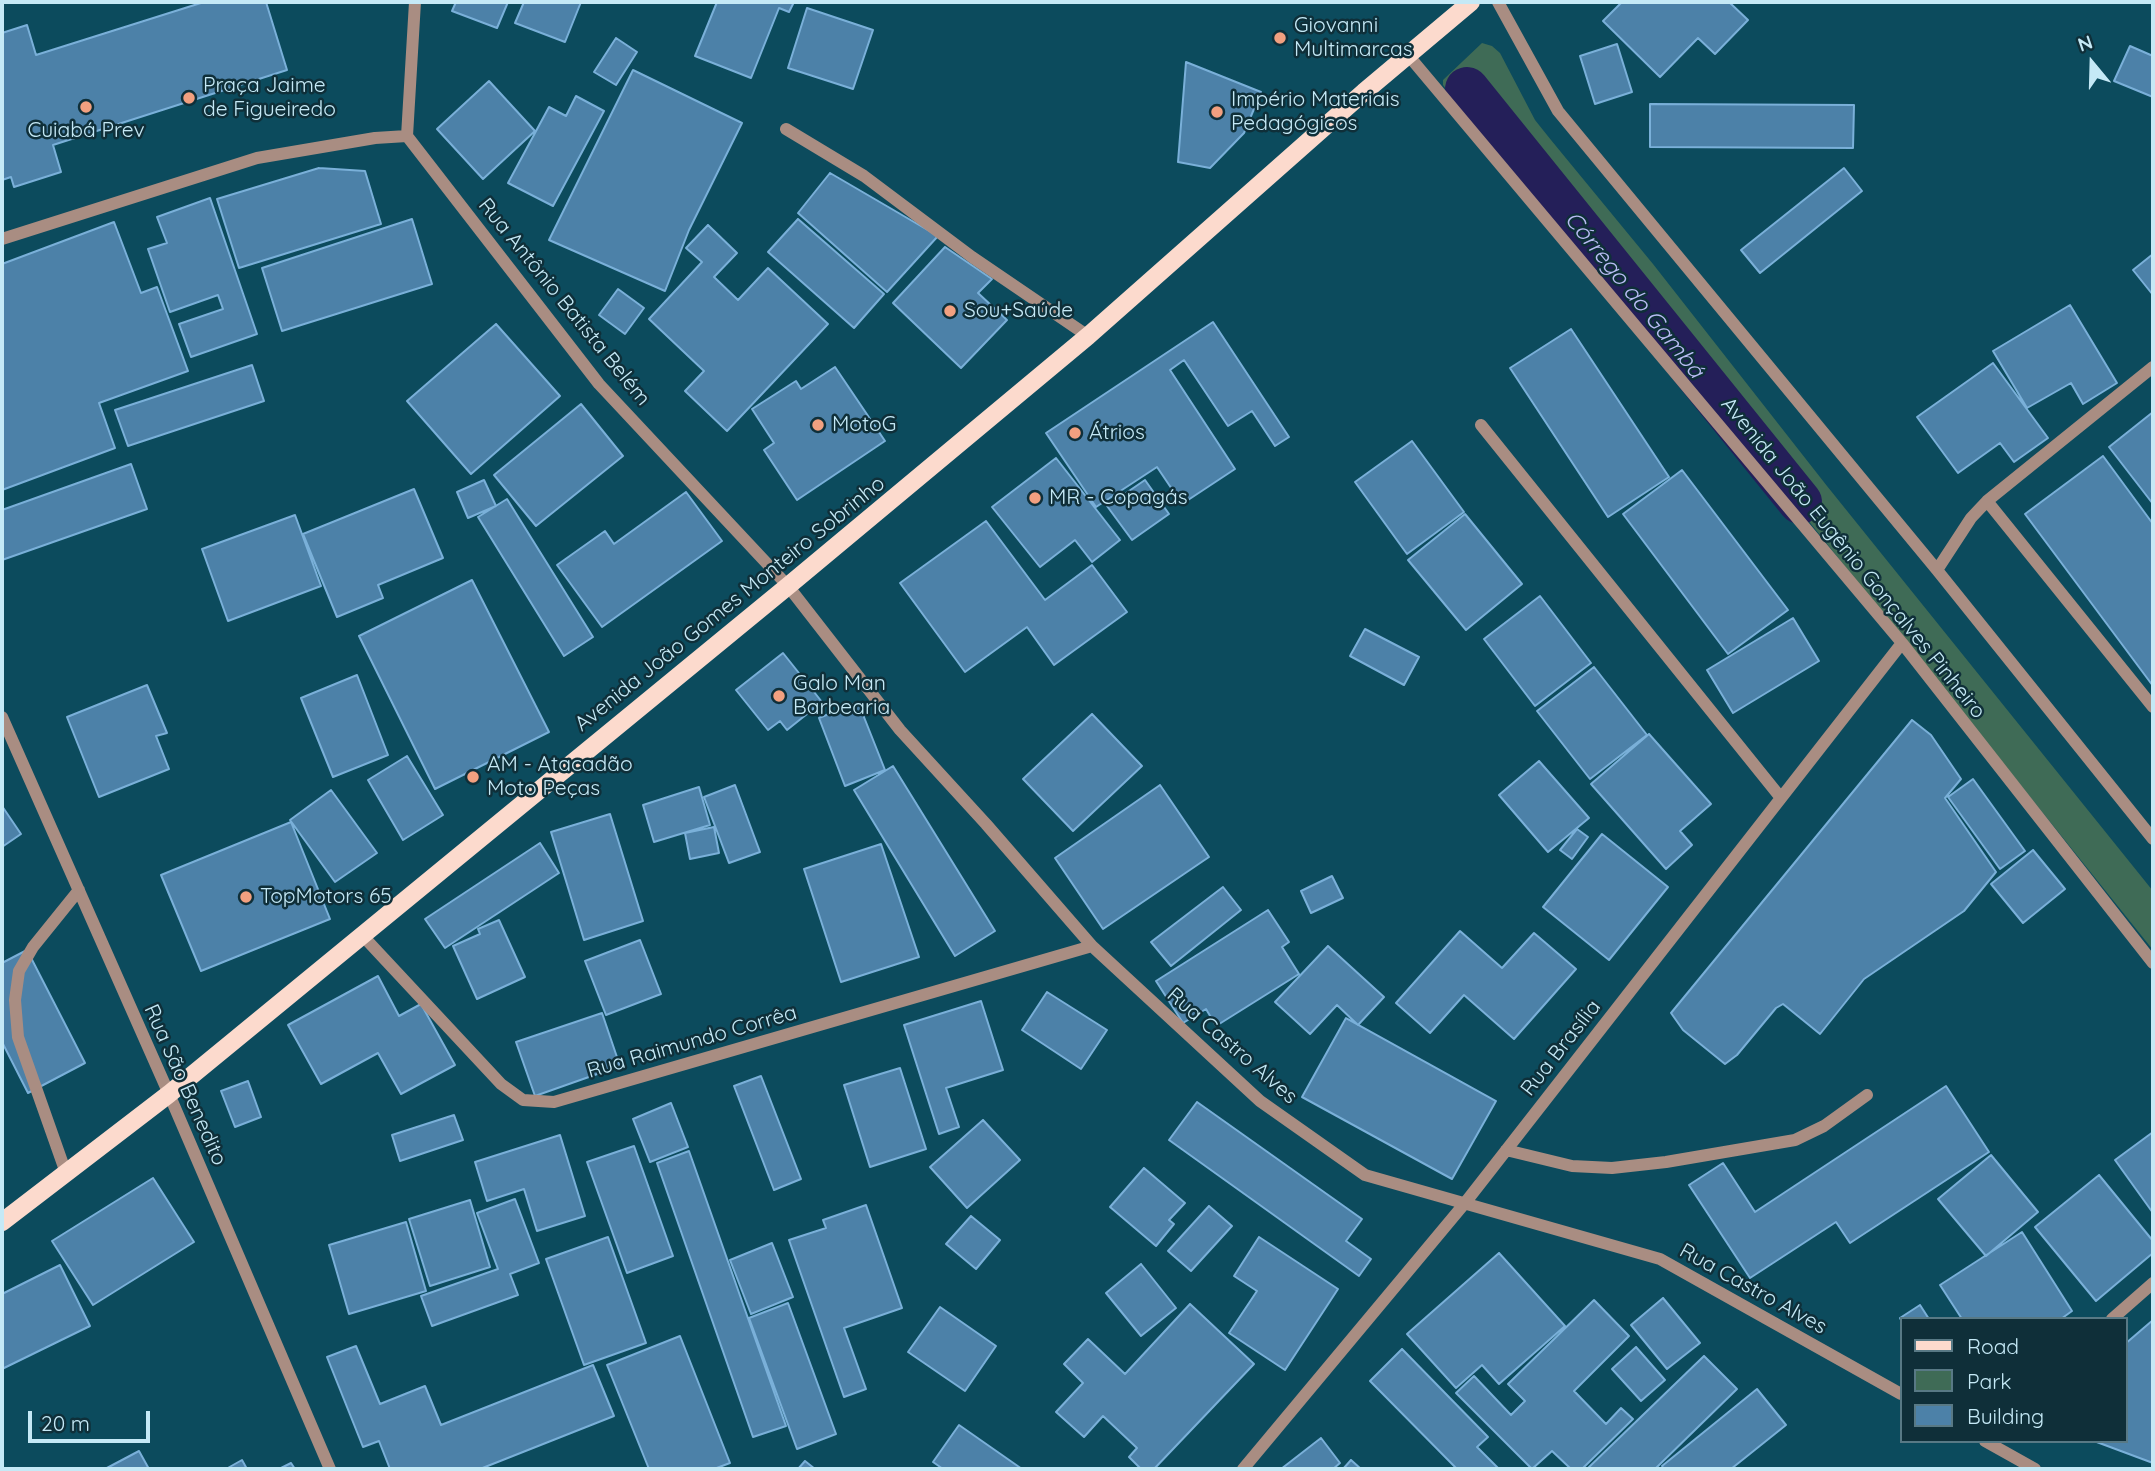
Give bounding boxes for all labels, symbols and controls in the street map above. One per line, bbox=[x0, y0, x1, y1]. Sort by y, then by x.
place label: Giovanni Multimarcas bbox=[1294, 13, 1413, 63]
north arrow bbox=[2057, 28, 2127, 98]
marker: Giovanni Multimarcas bbox=[1272, 30, 1288, 46]
text: N bbox=[2075, 30, 2096, 57]
place label: Praça Jaime de Figueiredo bbox=[203, 73, 336, 123]
place label: Império Materiais Pedagógicos bbox=[1231, 87, 1400, 137]
marker: Praça Jaime de Figueiredo bbox=[181, 90, 197, 106]
marker: Cuiabá Prev bbox=[78, 99, 94, 115]
marker: Império Materiais Pedagógicos bbox=[1209, 104, 1225, 120]
place label: Cuiabá Prev bbox=[27, 118, 145, 144]
street label: Rua Antônio Batista Belém bbox=[473, 193, 655, 411]
water label: Córrego do Gambá bbox=[1558, 206, 1710, 384]
place label: Sou+Saúde bbox=[964, 298, 1073, 324]
marker: Sou+Saúde bbox=[942, 303, 958, 319]
street label: Avenida João Eugênio Gonçalves Pinheiro bbox=[1715, 392, 1991, 724]
place label: MotoG bbox=[832, 412, 896, 438]
marker: MotoG bbox=[810, 417, 826, 433]
place label: Átrios bbox=[1089, 420, 1145, 446]
marker: Átrios bbox=[1067, 425, 1083, 441]
street label: Avenida João Gomes Monteiro Sobrinho bbox=[570, 471, 890, 737]
place label: MR - Copagás bbox=[1049, 485, 1188, 511]
marker: MR - Copagás bbox=[1027, 490, 1043, 506]
place label: Galo Man Barbearia bbox=[793, 671, 890, 721]
marker: Galo Man Barbearia bbox=[771, 688, 787, 704]
place label: AM - Atacadão Moto Peças bbox=[487, 752, 633, 802]
marker: AM - Atacadão Moto Peças bbox=[465, 769, 481, 785]
place label: TopMotors 65 bbox=[260, 884, 392, 910]
marker: TopMotors 65 bbox=[238, 889, 254, 905]
street label: Rua Castro Alves bbox=[1162, 983, 1302, 1109]
street label: Rua Brasília bbox=[1516, 995, 1606, 1101]
street label: Rua Raimundo Corrêa bbox=[584, 1000, 800, 1084]
street label: Rua São Benedito bbox=[138, 1001, 232, 1169]
street label: Rua Castro Alves bbox=[1675, 1238, 1831, 1340]
legend bbox=[1899, 1317, 2127, 1443]
text: Road bbox=[1967, 1333, 2019, 1359]
text: Park bbox=[1967, 1368, 2011, 1394]
scale bar bbox=[32, 1398, 154, 1442]
text: Building bbox=[1967, 1403, 2044, 1429]
text: 20 m bbox=[41, 1410, 90, 1436]

